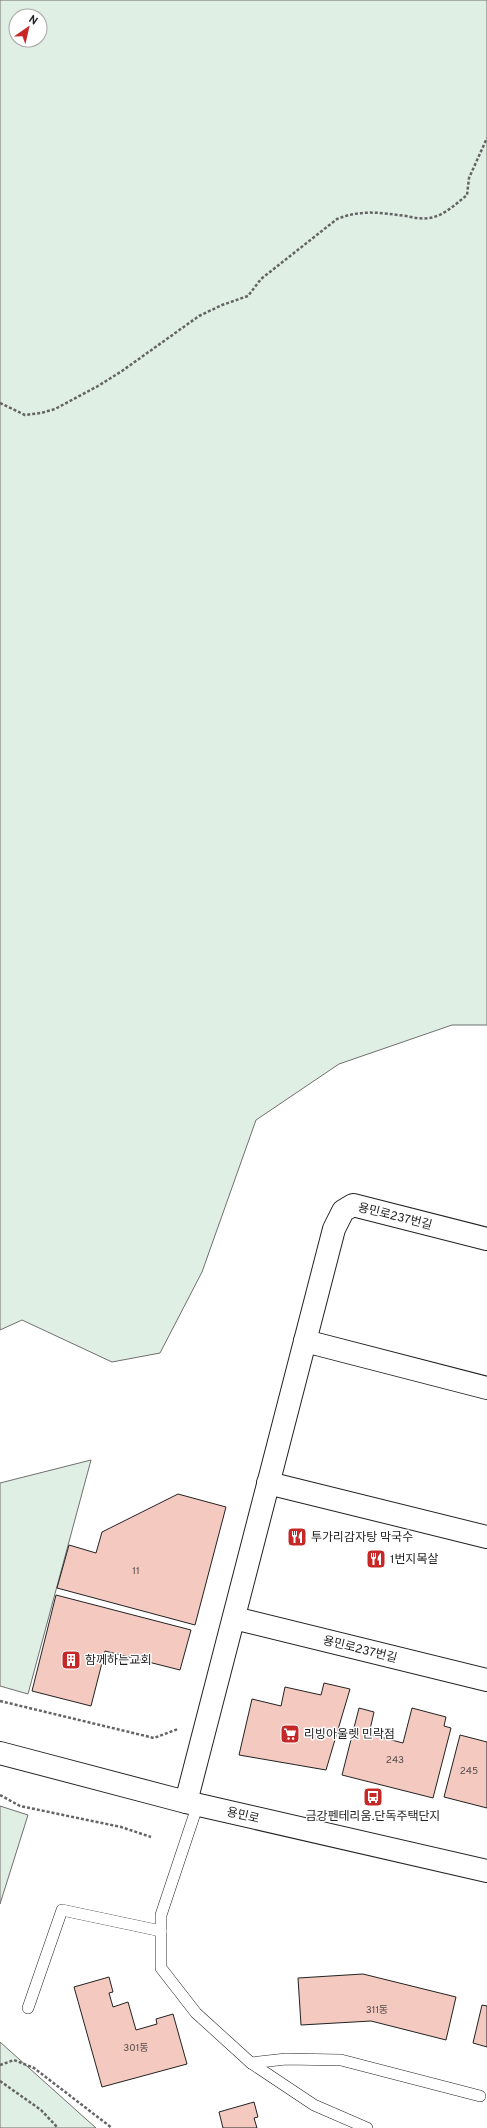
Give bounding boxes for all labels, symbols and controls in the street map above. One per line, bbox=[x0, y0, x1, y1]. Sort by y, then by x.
north arrow bbox=[8, 8, 48, 48]
text: N bbox=[26, 13, 40, 29]
street label: 용민로237번길 bbox=[356, 1200, 434, 1234]
restaurant icon: 투가리감자탕 막국수 bbox=[286, 1526, 308, 1548]
place label: 투가리감자탕 막국수 bbox=[311, 1530, 413, 1546]
restaurant icon: 1번지목살 bbox=[365, 1548, 387, 1570]
place label: 1번지목살 bbox=[390, 1552, 439, 1568]
house number: 11 bbox=[132, 1565, 140, 1578]
street label: 용민로237번길 bbox=[321, 1633, 399, 1667]
building icon: 함께하는교회 bbox=[60, 1649, 82, 1671]
place label: 함께하는교회 bbox=[85, 1653, 151, 1669]
supermarket icon: 리빙아울렛 민락점 bbox=[279, 1723, 301, 1745]
place label: 리빙아울렛 민락점 bbox=[304, 1727, 395, 1743]
house number: 243 bbox=[386, 1754, 404, 1767]
house number: 245 bbox=[460, 1765, 478, 1778]
bus stop icon: 금강펜테리움.단독주택단지 bbox=[362, 1786, 384, 1808]
street label: 용민로 bbox=[225, 1804, 261, 1827]
place label: 금강펜테리움.단독주택단지 bbox=[305, 1809, 441, 1825]
house number: 311동 bbox=[366, 2004, 388, 2017]
house number: 301동 bbox=[123, 2042, 149, 2055]

